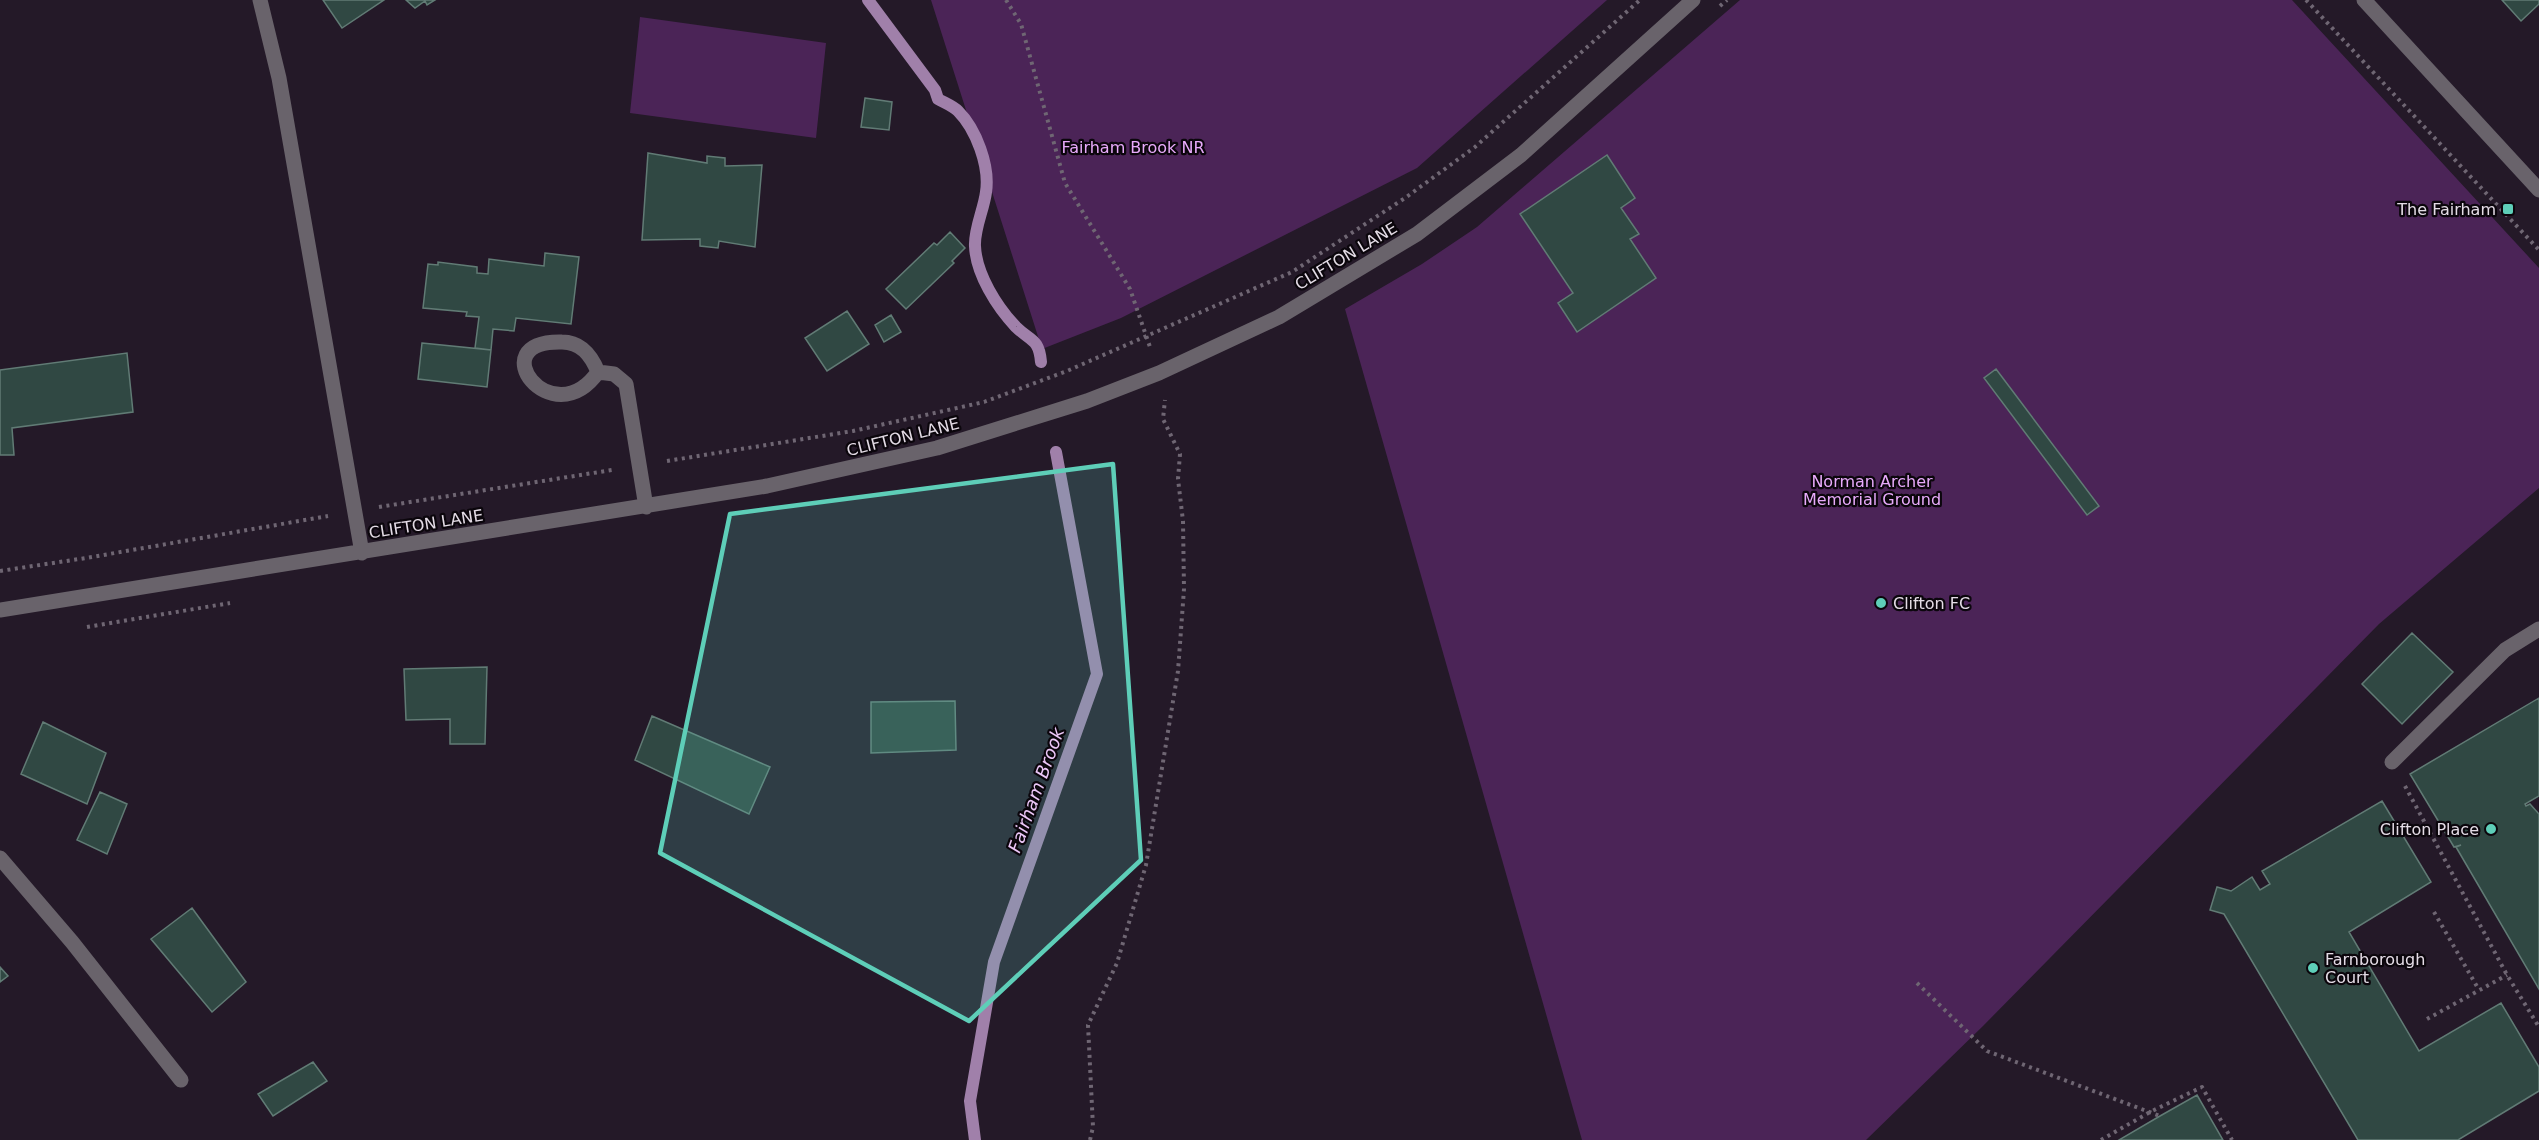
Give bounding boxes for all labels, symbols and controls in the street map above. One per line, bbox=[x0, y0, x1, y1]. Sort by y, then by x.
park label: Fairham Brook NR bbox=[1061, 138, 1205, 157]
place label: The Fairham bbox=[2396, 200, 2496, 219]
marker: The Fairham bbox=[2501, 202, 2515, 216]
street label: CLIFTON LANE bbox=[1292, 218, 1400, 294]
street label: CLIFTON LANE bbox=[845, 414, 961, 460]
park label: Norman Archer Memorial Ground bbox=[1803, 472, 1941, 509]
street label: CLIFTON LANE bbox=[367, 506, 485, 542]
place label: Clifton FC bbox=[1893, 594, 1970, 613]
marker: Clifton FC bbox=[1874, 596, 1888, 610]
water label: Fairham Brook bbox=[1004, 723, 1069, 855]
place label: Clifton Place bbox=[2380, 820, 2479, 839]
marker: Clifton Place bbox=[2484, 822, 2498, 836]
place label: Farnborough Court bbox=[2325, 950, 2425, 987]
marker: Farnborough Court bbox=[2306, 961, 2320, 975]

